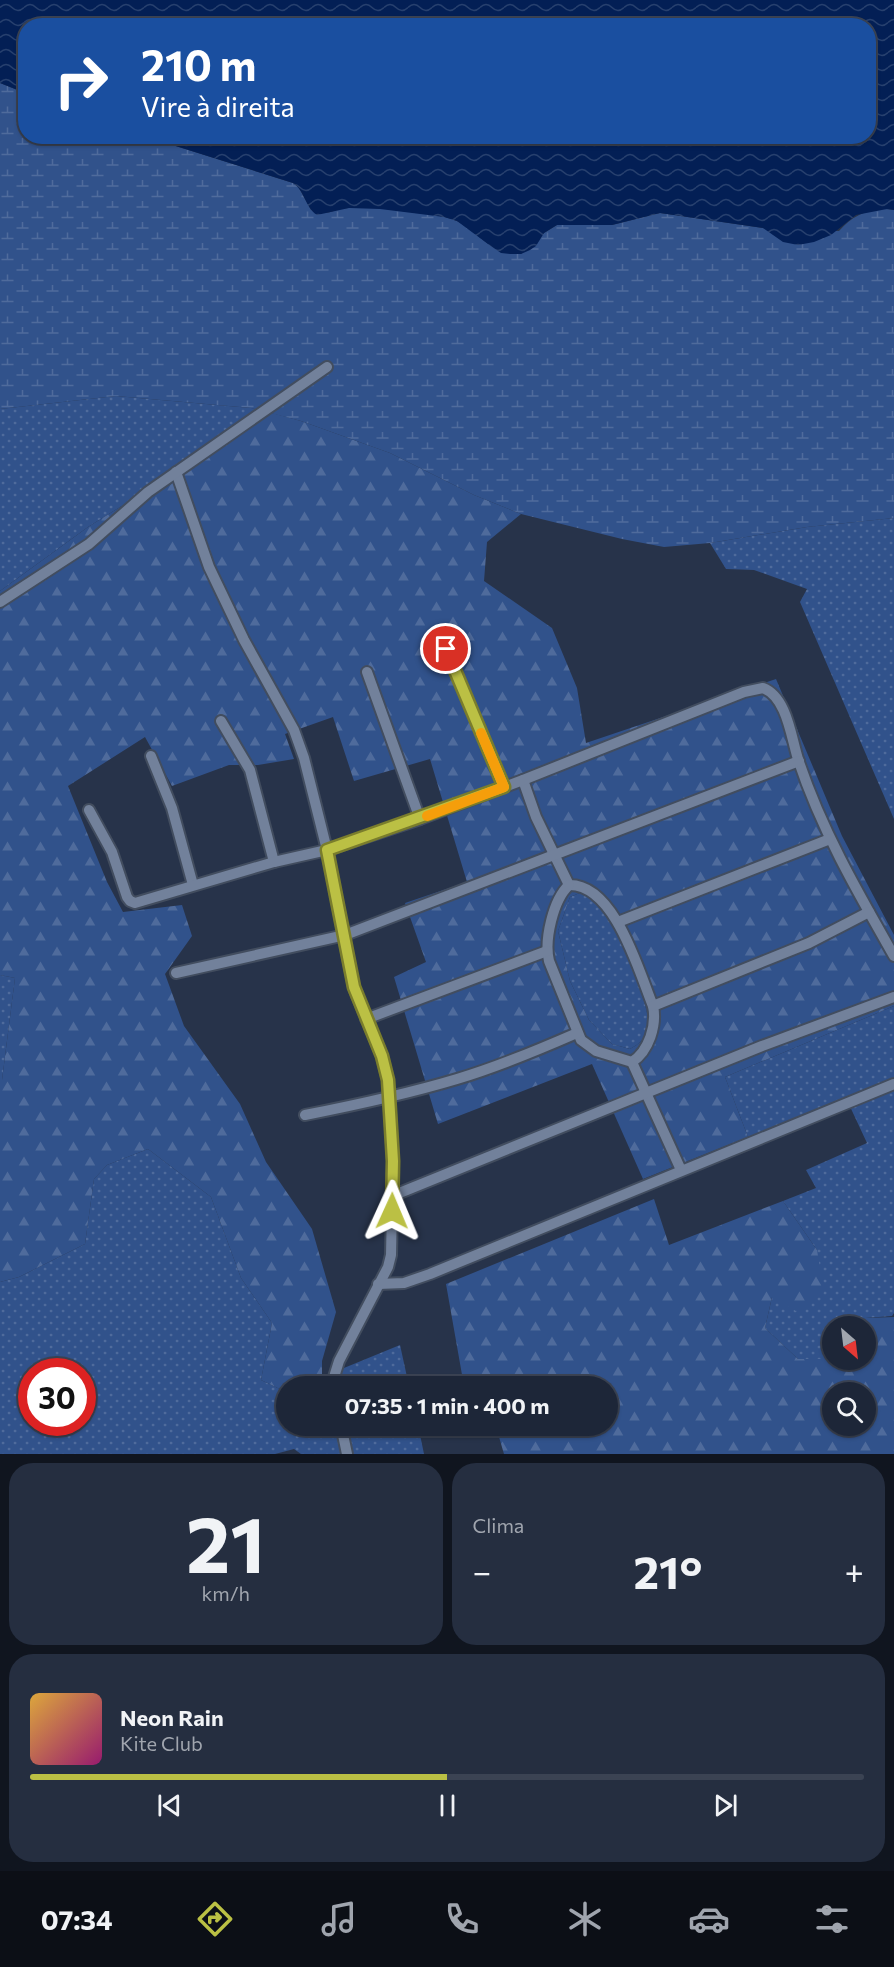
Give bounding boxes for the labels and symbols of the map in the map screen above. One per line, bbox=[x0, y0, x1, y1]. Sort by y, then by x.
pin bbox=[420, 623, 471, 674]
position arrow bbox=[360, 1179, 424, 1243]
north arrow bbox=[822, 1316, 876, 1370]
speed limit sign: 30 bbox=[18, 1358, 96, 1436]

